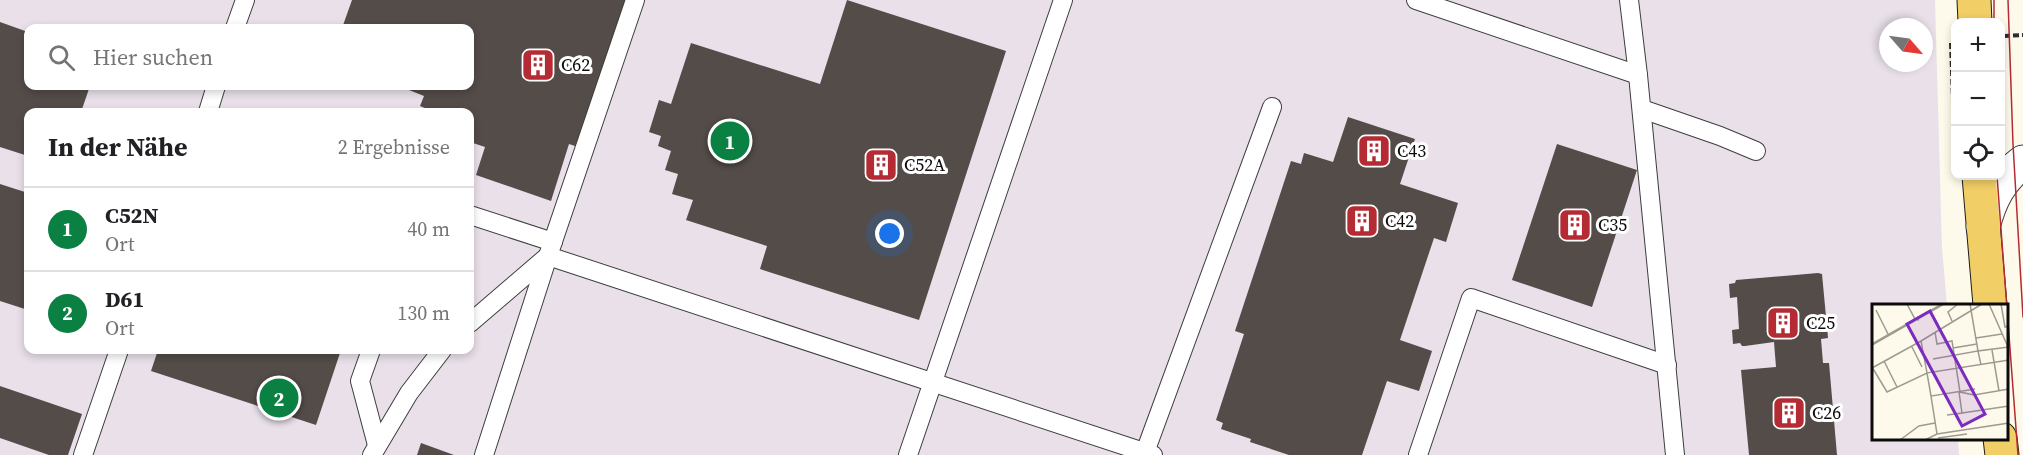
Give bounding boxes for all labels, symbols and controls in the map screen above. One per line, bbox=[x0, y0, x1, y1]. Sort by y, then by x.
north arrow bbox=[1879, 18, 1933, 72]
map controls bbox=[1951, 18, 2005, 180]
button: + bbox=[1951, 18, 2005, 72]
search box bbox=[24, 24, 474, 90]
icon: search bbox=[45, 41, 78, 74]
text: Hier suchen bbox=[93, 42, 213, 72]
building icon: C62 bbox=[520, 47, 556, 83]
place label: C62 bbox=[561, 52, 590, 77]
button: − bbox=[1951, 72, 2005, 126]
pin: 1 bbox=[710, 118, 750, 164]
button: locate bbox=[1951, 126, 2005, 180]
text: In der Nähe bbox=[48, 129, 188, 165]
text: 2 Ergebnisse bbox=[338, 133, 450, 161]
building icon: C43 bbox=[1356, 133, 1392, 169]
place label: C43 bbox=[1397, 138, 1426, 163]
building icon: C52A bbox=[863, 147, 899, 183]
place label: C52A bbox=[904, 152, 945, 177]
text: C52N bbox=[105, 200, 159, 230]
building icon: C42 bbox=[1344, 203, 1380, 239]
building icon: C35 bbox=[1557, 207, 1593, 243]
place label: C42 bbox=[1385, 208, 1414, 233]
place label: C35 bbox=[1598, 212, 1627, 237]
text: 1 bbox=[62, 215, 73, 243]
text: 40 m bbox=[407, 215, 450, 243]
your location bbox=[875, 219, 904, 248]
text: Ort bbox=[105, 230, 134, 258]
text: D61 bbox=[105, 284, 144, 314]
text: 2 bbox=[62, 299, 73, 327]
text: 130 m bbox=[397, 299, 450, 327]
inset map bbox=[1872, 304, 2008, 440]
building icon: C25 bbox=[1765, 305, 1801, 341]
place label: C25 bbox=[1806, 310, 1835, 335]
text: Ort bbox=[105, 314, 134, 342]
pin: 2 bbox=[260, 376, 298, 420]
building icon: C26 bbox=[1771, 395, 1807, 431]
place label: C26 bbox=[1812, 400, 1841, 425]

